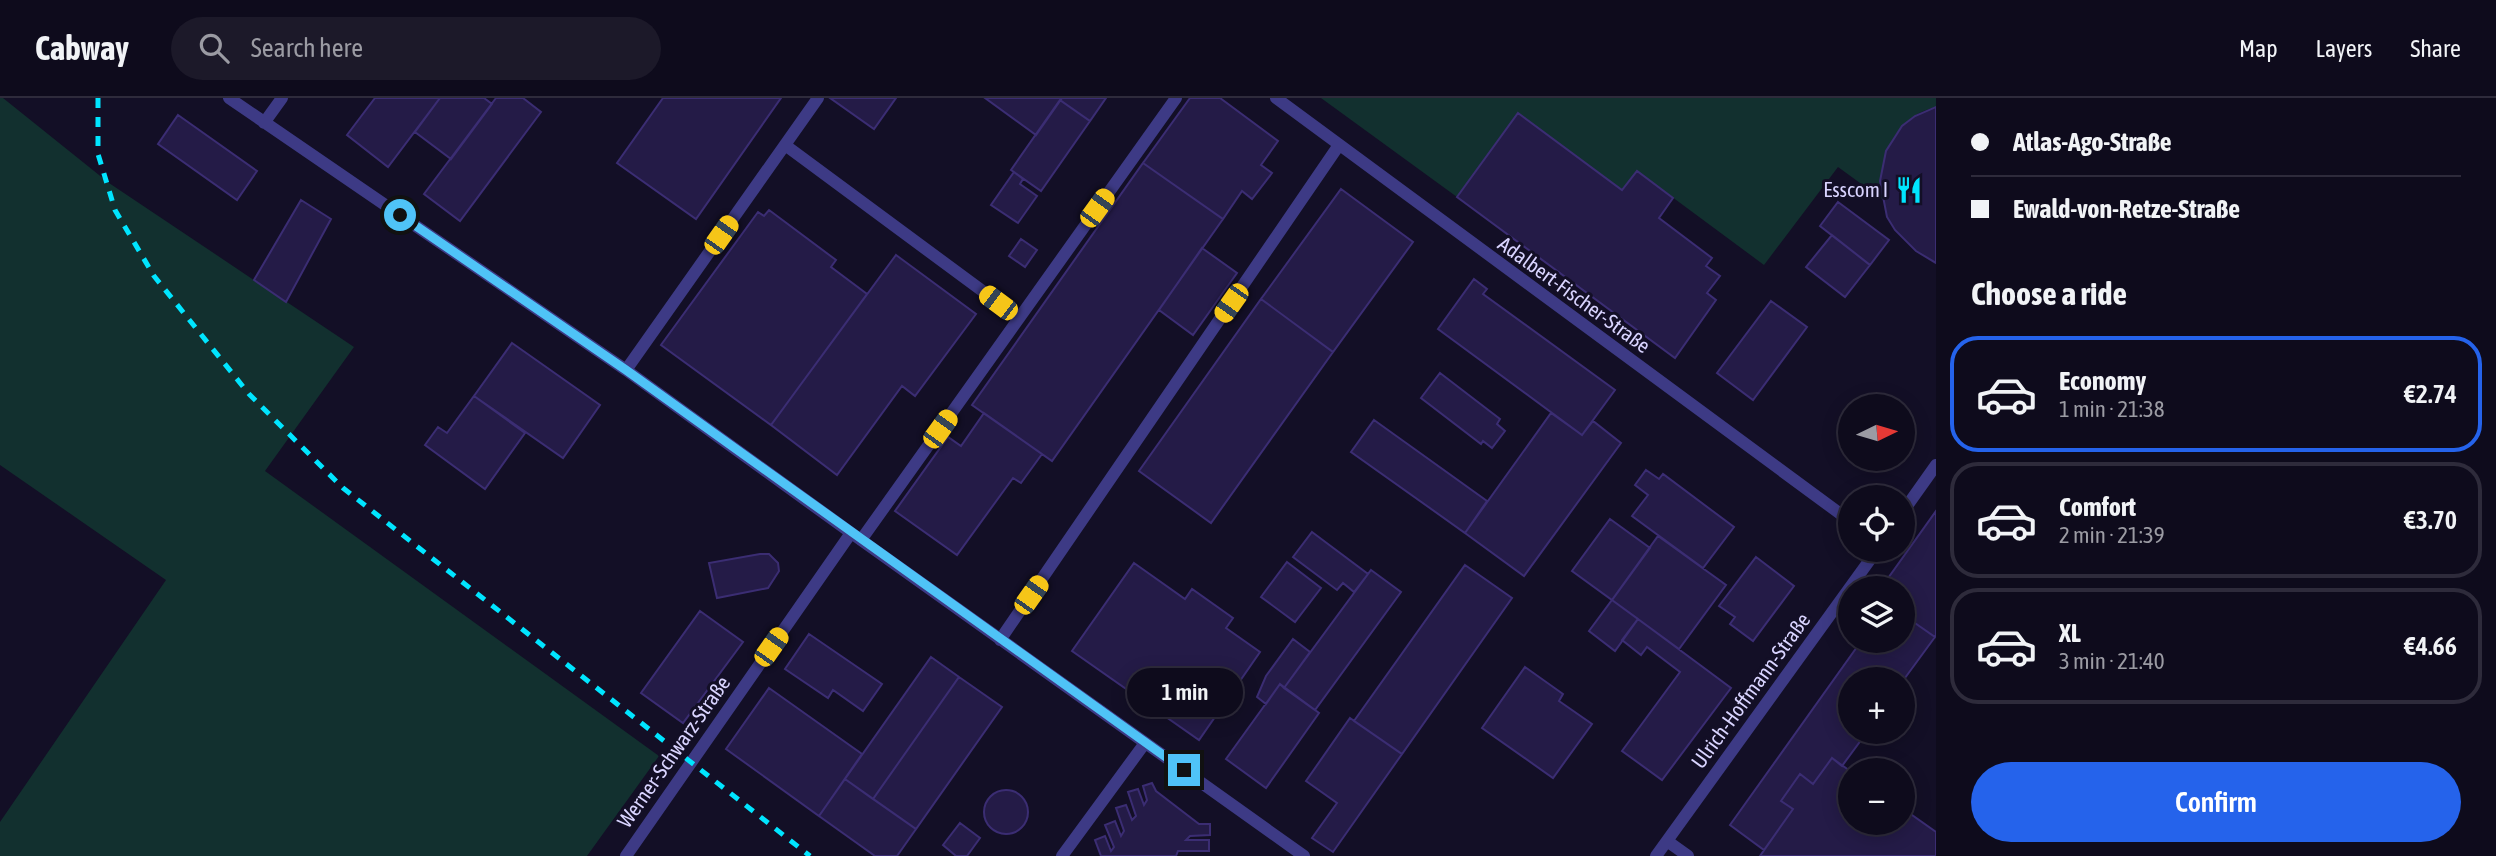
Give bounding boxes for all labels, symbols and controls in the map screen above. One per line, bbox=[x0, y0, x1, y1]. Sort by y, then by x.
search box bbox=[171, 17, 661, 80]
text: Cabway bbox=[35, 29, 129, 67]
icon: search bbox=[195, 29, 233, 67]
text: Search here bbox=[251, 33, 363, 63]
text: Map bbox=[2239, 35, 2278, 62]
text: Layers bbox=[2316, 35, 2372, 62]
text: Share bbox=[2410, 35, 2461, 62]
text: Atlas-Ago-Straße bbox=[2013, 127, 2172, 157]
restaurant icon: Esscom I bbox=[1894, 175, 1924, 205]
place label: Esscom I bbox=[1823, 177, 1888, 201]
car bbox=[1077, 185, 1118, 231]
text: Ewald-von-Retze-Straße bbox=[2013, 194, 2240, 224]
route start bbox=[384, 199, 416, 231]
car bbox=[701, 212, 742, 258]
street label: Adalbert-Fischer-Straße bbox=[1494, 231, 1655, 357]
text: Choose a ride bbox=[1971, 275, 2127, 312]
car bbox=[1211, 280, 1252, 326]
car bbox=[975, 282, 1022, 324]
icon: car bbox=[1975, 363, 2038, 426]
text: Economy bbox=[2059, 366, 2146, 396]
text: €2.74 bbox=[2404, 379, 2457, 409]
north arrow bbox=[1838, 394, 1914, 471]
map controls bbox=[1838, 394, 1915, 835]
text: 1 min · 21:38 bbox=[2059, 396, 2165, 422]
car bbox=[920, 406, 961, 452]
button: locate bbox=[1838, 485, 1915, 562]
icon: car bbox=[1975, 489, 2038, 552]
text: Comfort bbox=[2059, 492, 2136, 522]
text: €3.70 bbox=[2404, 505, 2457, 535]
text: 2 min · 21:39 bbox=[2059, 522, 2165, 548]
car bbox=[1011, 572, 1052, 618]
button: layers bbox=[1838, 576, 1915, 653]
street label: Ulrich-Hoffmann-Straße bbox=[1686, 608, 1815, 773]
icon: car bbox=[1975, 615, 2038, 678]
text: XL bbox=[2059, 618, 2081, 648]
car bbox=[751, 624, 792, 670]
text: €4.66 bbox=[2404, 631, 2457, 661]
text: 3 min · 21:40 bbox=[2059, 648, 2165, 674]
button: + bbox=[1838, 667, 1915, 744]
callout: 1 min bbox=[1126, 668, 1242, 718]
street label: Werner-Schwarz-Straße bbox=[612, 671, 734, 832]
text: 1 min bbox=[1162, 679, 1208, 705]
route end bbox=[1168, 754, 1200, 786]
button: − bbox=[1838, 758, 1915, 835]
button: Confirm bbox=[1971, 762, 2461, 842]

